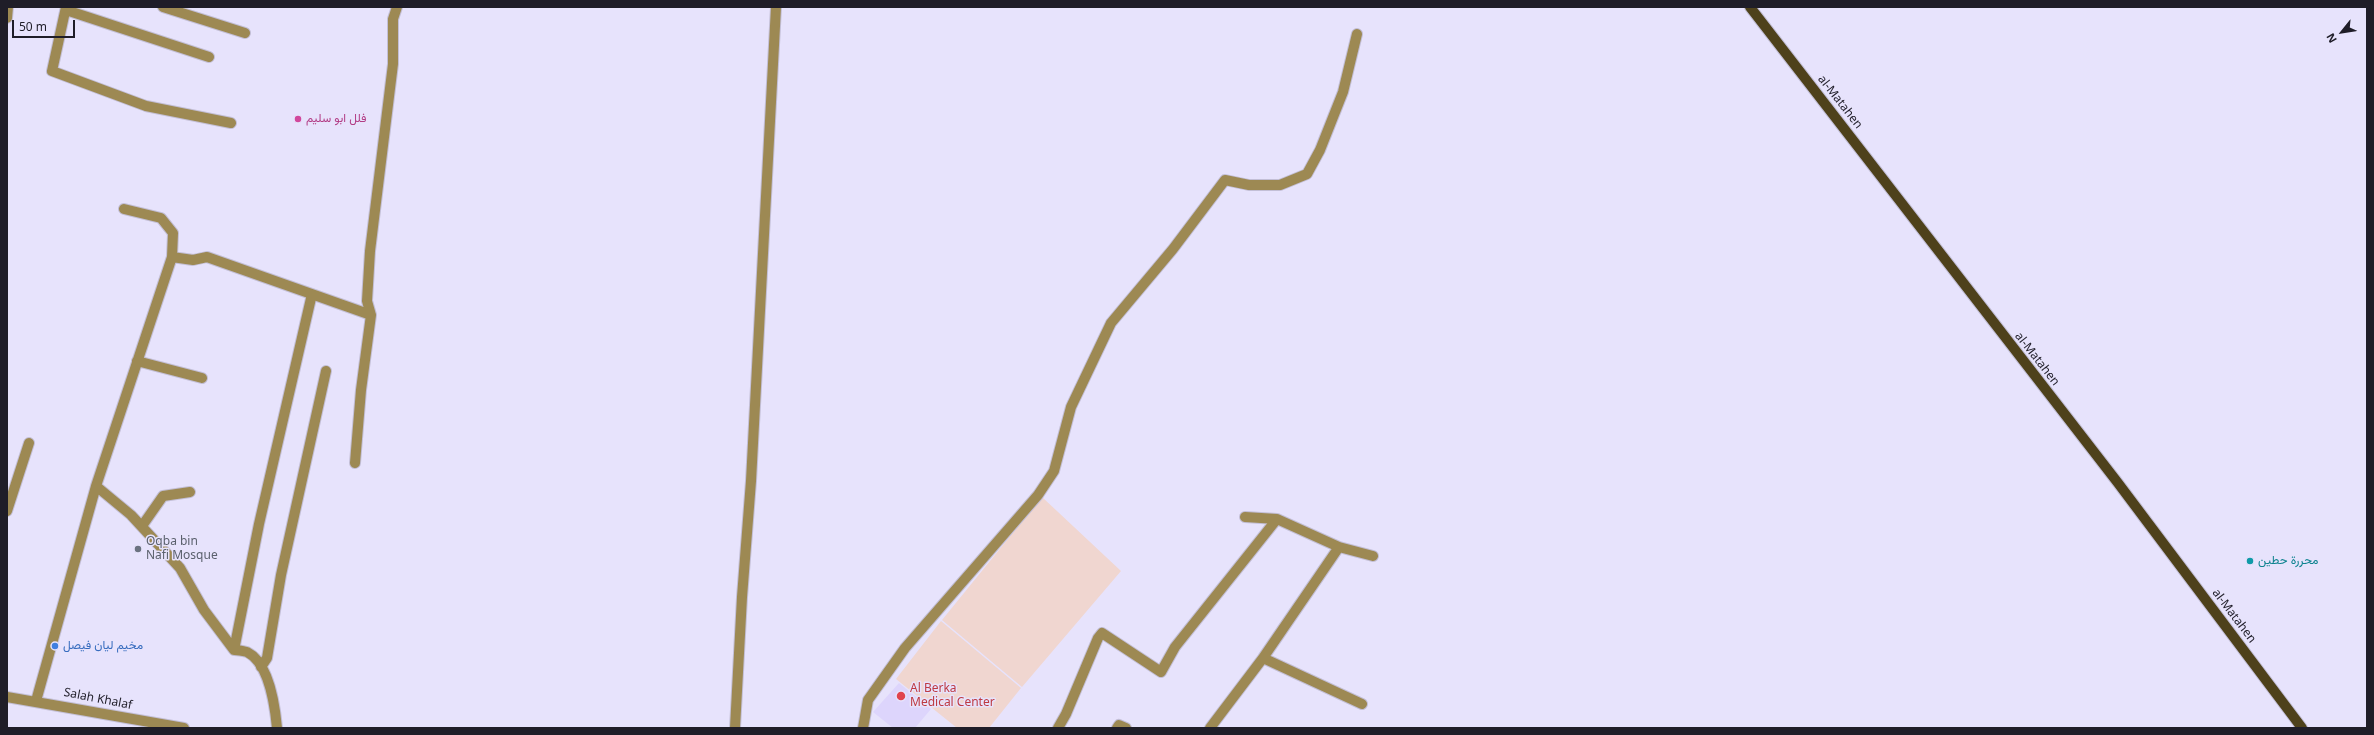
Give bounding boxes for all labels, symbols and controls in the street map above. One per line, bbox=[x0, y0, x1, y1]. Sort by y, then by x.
scale bar bbox=[14, 12, 77, 38]
north arrow bbox=[2322, 12, 2362, 52]
text: 50 m bbox=[19, 18, 47, 35]
text: N bbox=[2322, 31, 2340, 46]
street label: al-Matahen bbox=[1815, 72, 1865, 132]
place label: فلل ابو سليم bbox=[306, 112, 366, 126]
marker: فلل ابو سليم bbox=[293, 114, 303, 124]
street label: al-Matahen bbox=[2012, 329, 2062, 389]
place label: Oqba bin Nafi Mosque bbox=[146, 535, 218, 563]
marker: Oqba bin Nafi Mosque bbox=[133, 544, 143, 554]
place label: محررة حطين bbox=[2258, 554, 2318, 568]
marker: محررة حطين bbox=[2245, 556, 2255, 566]
street label: al-Matahen bbox=[2209, 586, 2259, 646]
place label: مخيم ليان فيصل bbox=[63, 639, 143, 653]
marker: مخيم ليان فيصل bbox=[50, 641, 60, 651]
place label: Al Berka Medical Center bbox=[910, 682, 995, 710]
street label: Salah Khalaf bbox=[63, 685, 133, 713]
marker: Al Berka Medical Center bbox=[895, 690, 907, 702]

